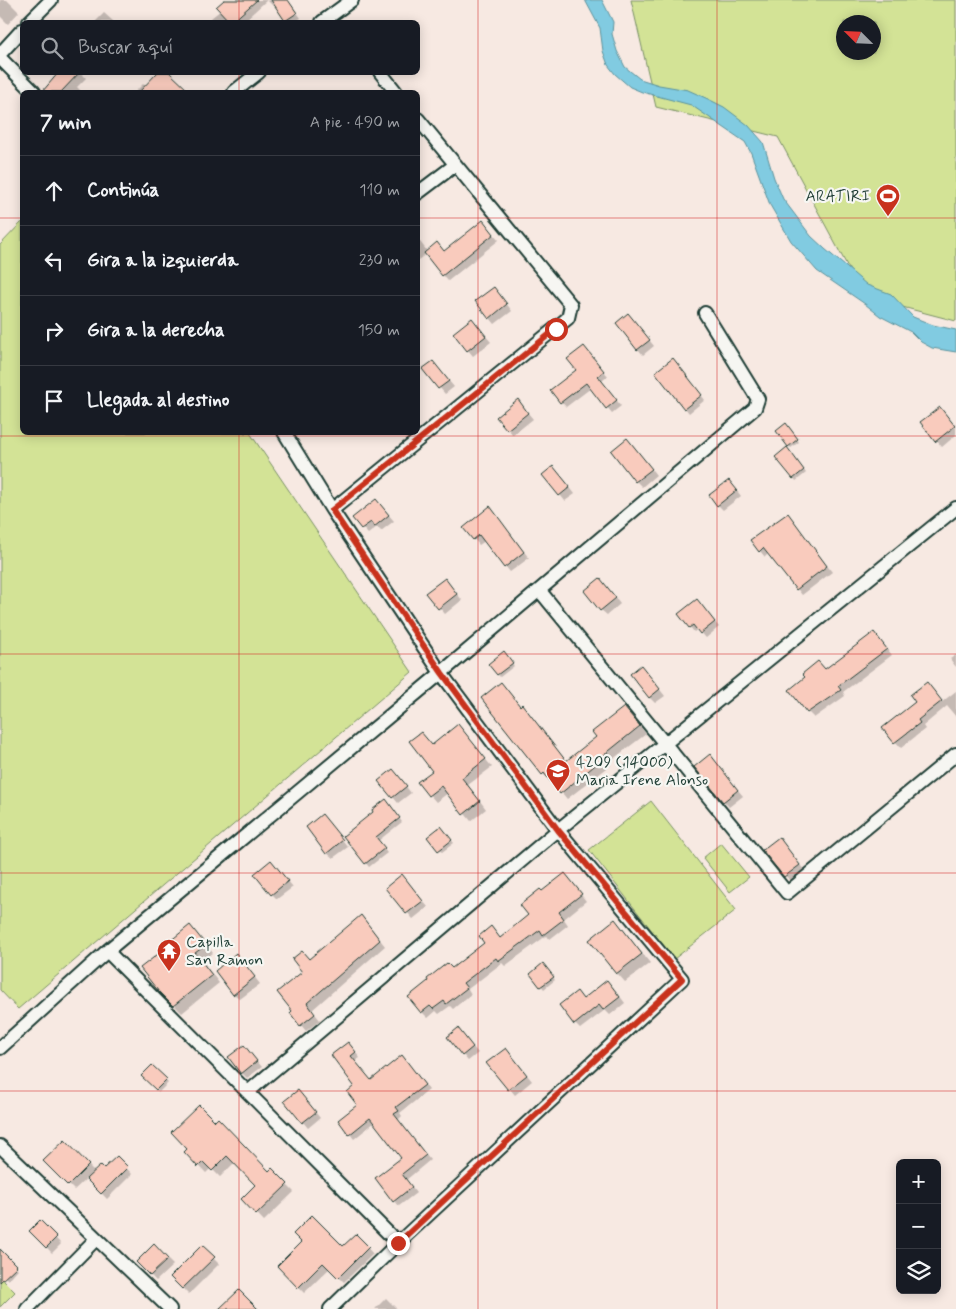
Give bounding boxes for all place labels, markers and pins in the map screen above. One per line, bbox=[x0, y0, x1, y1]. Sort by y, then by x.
sports icon: ARATIRI bbox=[875, 183, 901, 217]
place label: ARATIRI bbox=[806, 186, 870, 207]
place label: 4209 (14000) Maria Irene Alonso bbox=[576, 752, 708, 791]
school or university icon: 4209 (14000) Maria Irene Alonso bbox=[545, 758, 571, 792]
place label: Capilla San Ramon bbox=[186, 932, 263, 971]
temple icon: Capilla San Ramon bbox=[156, 938, 182, 972]

